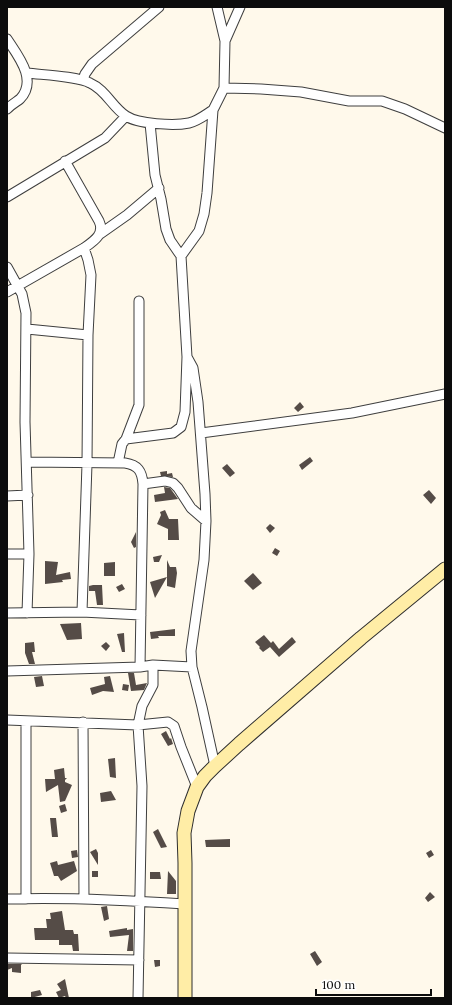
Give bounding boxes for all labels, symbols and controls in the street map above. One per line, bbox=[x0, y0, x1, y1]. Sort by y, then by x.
scale bar bbox=[316, 971, 431, 997]
text: 100 m bbox=[322, 977, 355, 992]

